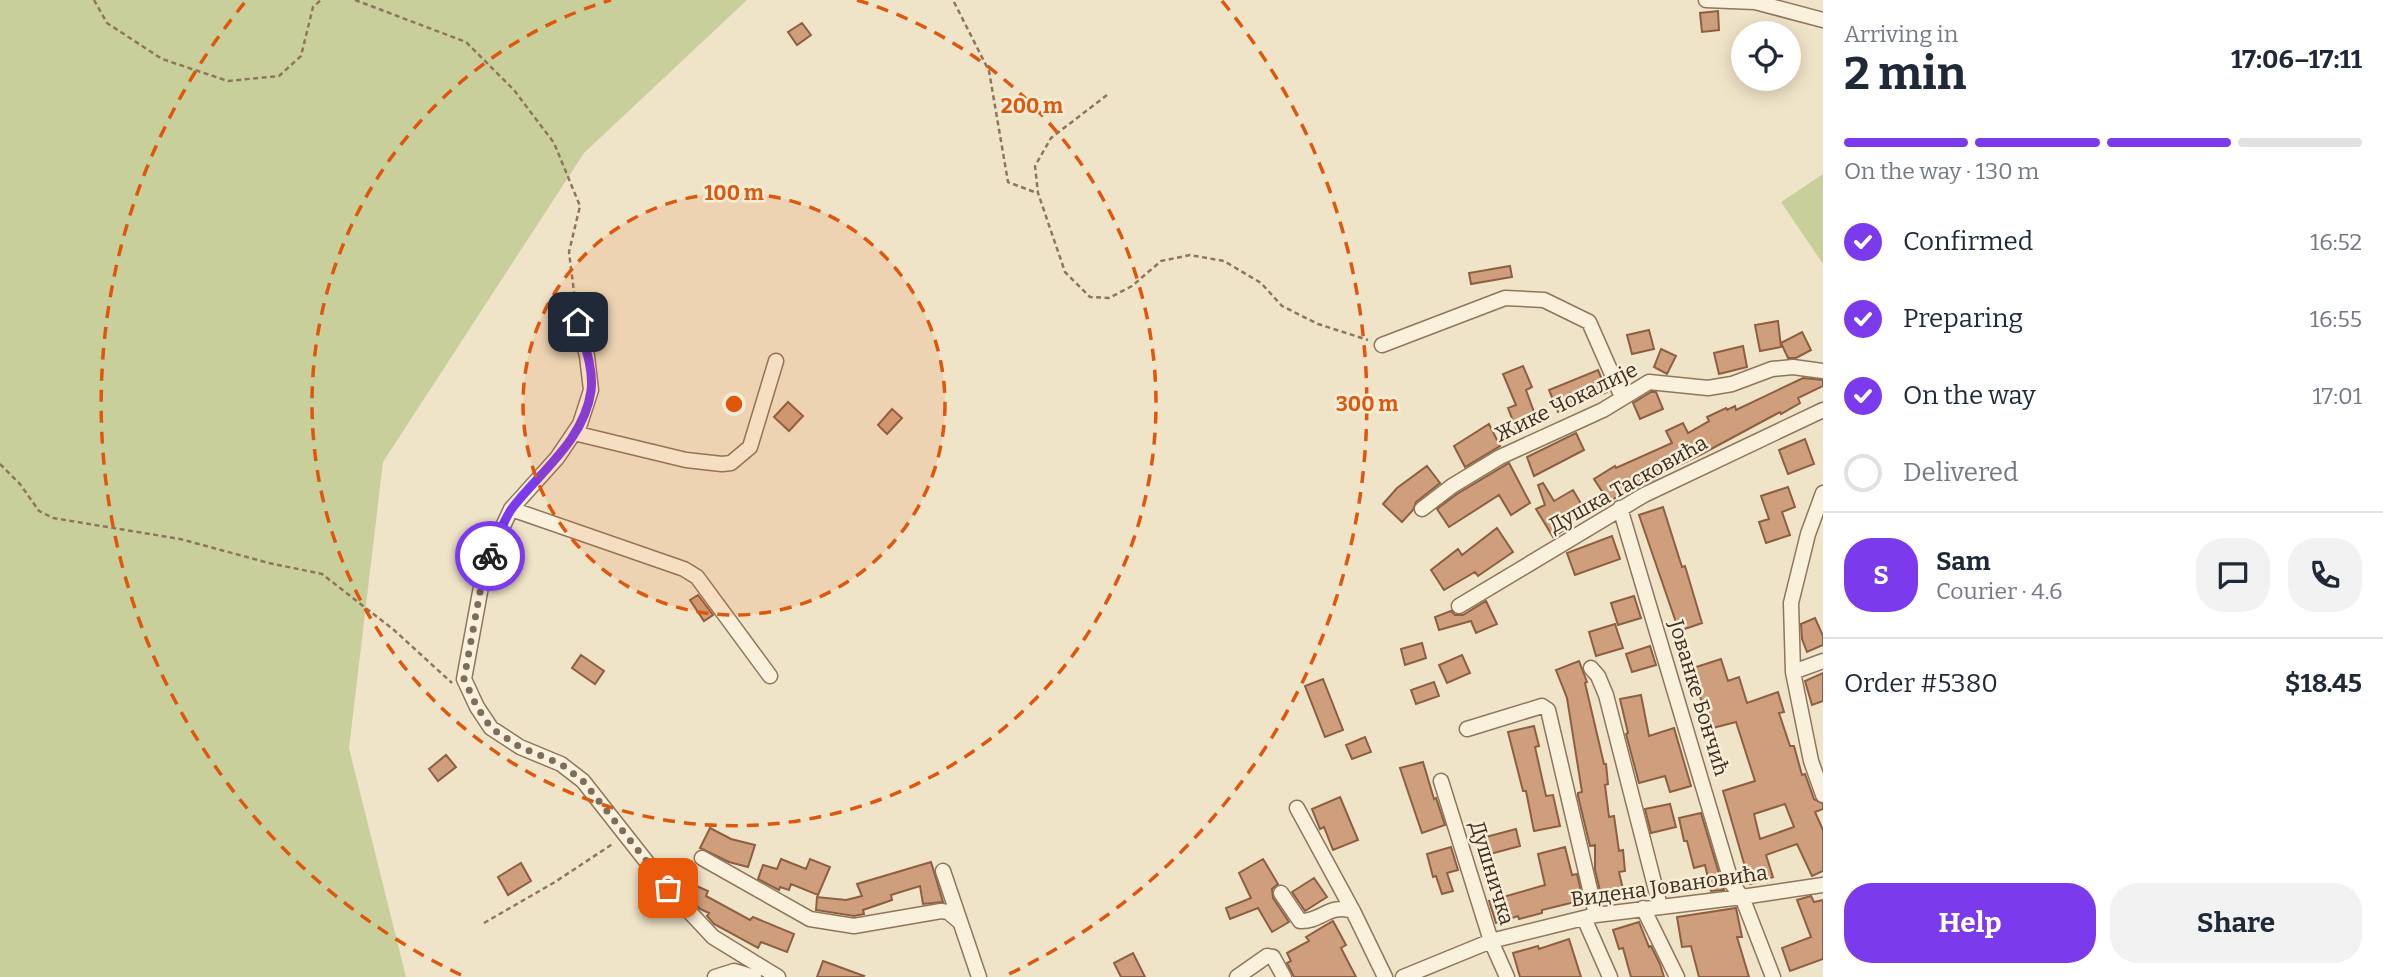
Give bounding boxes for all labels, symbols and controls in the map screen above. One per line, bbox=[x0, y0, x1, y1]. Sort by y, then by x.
text: Arriving in bbox=[1844, 20, 1958, 48]
map controls bbox=[1731, 21, 1801, 91]
button: locate bbox=[1731, 21, 1801, 91]
text: 17:06–17:11 bbox=[2231, 44, 2362, 75]
text: 2 min bbox=[1844, 46, 1966, 101]
text: 200 m bbox=[1001, 93, 1063, 119]
text: On the way · 130 m bbox=[1844, 157, 2039, 185]
text: 100 m bbox=[704, 180, 764, 206]
icon: check bbox=[1844, 223, 1882, 261]
text: Confirmed bbox=[1903, 226, 2033, 257]
text: 16:52 bbox=[2310, 228, 2362, 256]
pin bbox=[548, 292, 608, 352]
icon: check bbox=[1844, 300, 1882, 338]
icon: home bbox=[559, 303, 597, 341]
text: Preparing bbox=[1903, 303, 2023, 334]
text: 16:55 bbox=[2310, 305, 2362, 333]
street label: Жике Чокалије bbox=[1490, 356, 1642, 448]
icon: check bbox=[1844, 377, 1882, 415]
text: On the way bbox=[1903, 380, 2036, 411]
text: 17:01 bbox=[2312, 382, 2362, 410]
text: 300 m bbox=[1336, 391, 1398, 417]
centre of rings bbox=[722, 392, 746, 416]
street label: Душка Тасковића bbox=[1544, 429, 1712, 538]
text: Delivered bbox=[1903, 457, 2018, 488]
courier bbox=[455, 521, 525, 591]
icon: bike bbox=[471, 537, 509, 575]
button: chat bbox=[2196, 538, 2270, 612]
button: phone bbox=[2288, 538, 2362, 612]
text: Sam bbox=[1936, 546, 1991, 577]
text: S bbox=[1873, 560, 1889, 591]
text: Courier · 4.6 bbox=[1936, 577, 2063, 605]
street label: Јованке Бончић bbox=[1663, 616, 1735, 779]
text: Order #5380 bbox=[1844, 668, 1998, 699]
text: $18.45 bbox=[2285, 668, 2362, 699]
street label: Душничка bbox=[1464, 818, 1520, 928]
pin bbox=[638, 858, 698, 918]
street label: Видена Јовановића bbox=[1569, 859, 1770, 913]
icon: bag bbox=[649, 869, 687, 907]
button: Help bbox=[1844, 883, 2096, 963]
button: Share bbox=[2110, 883, 2362, 963]

